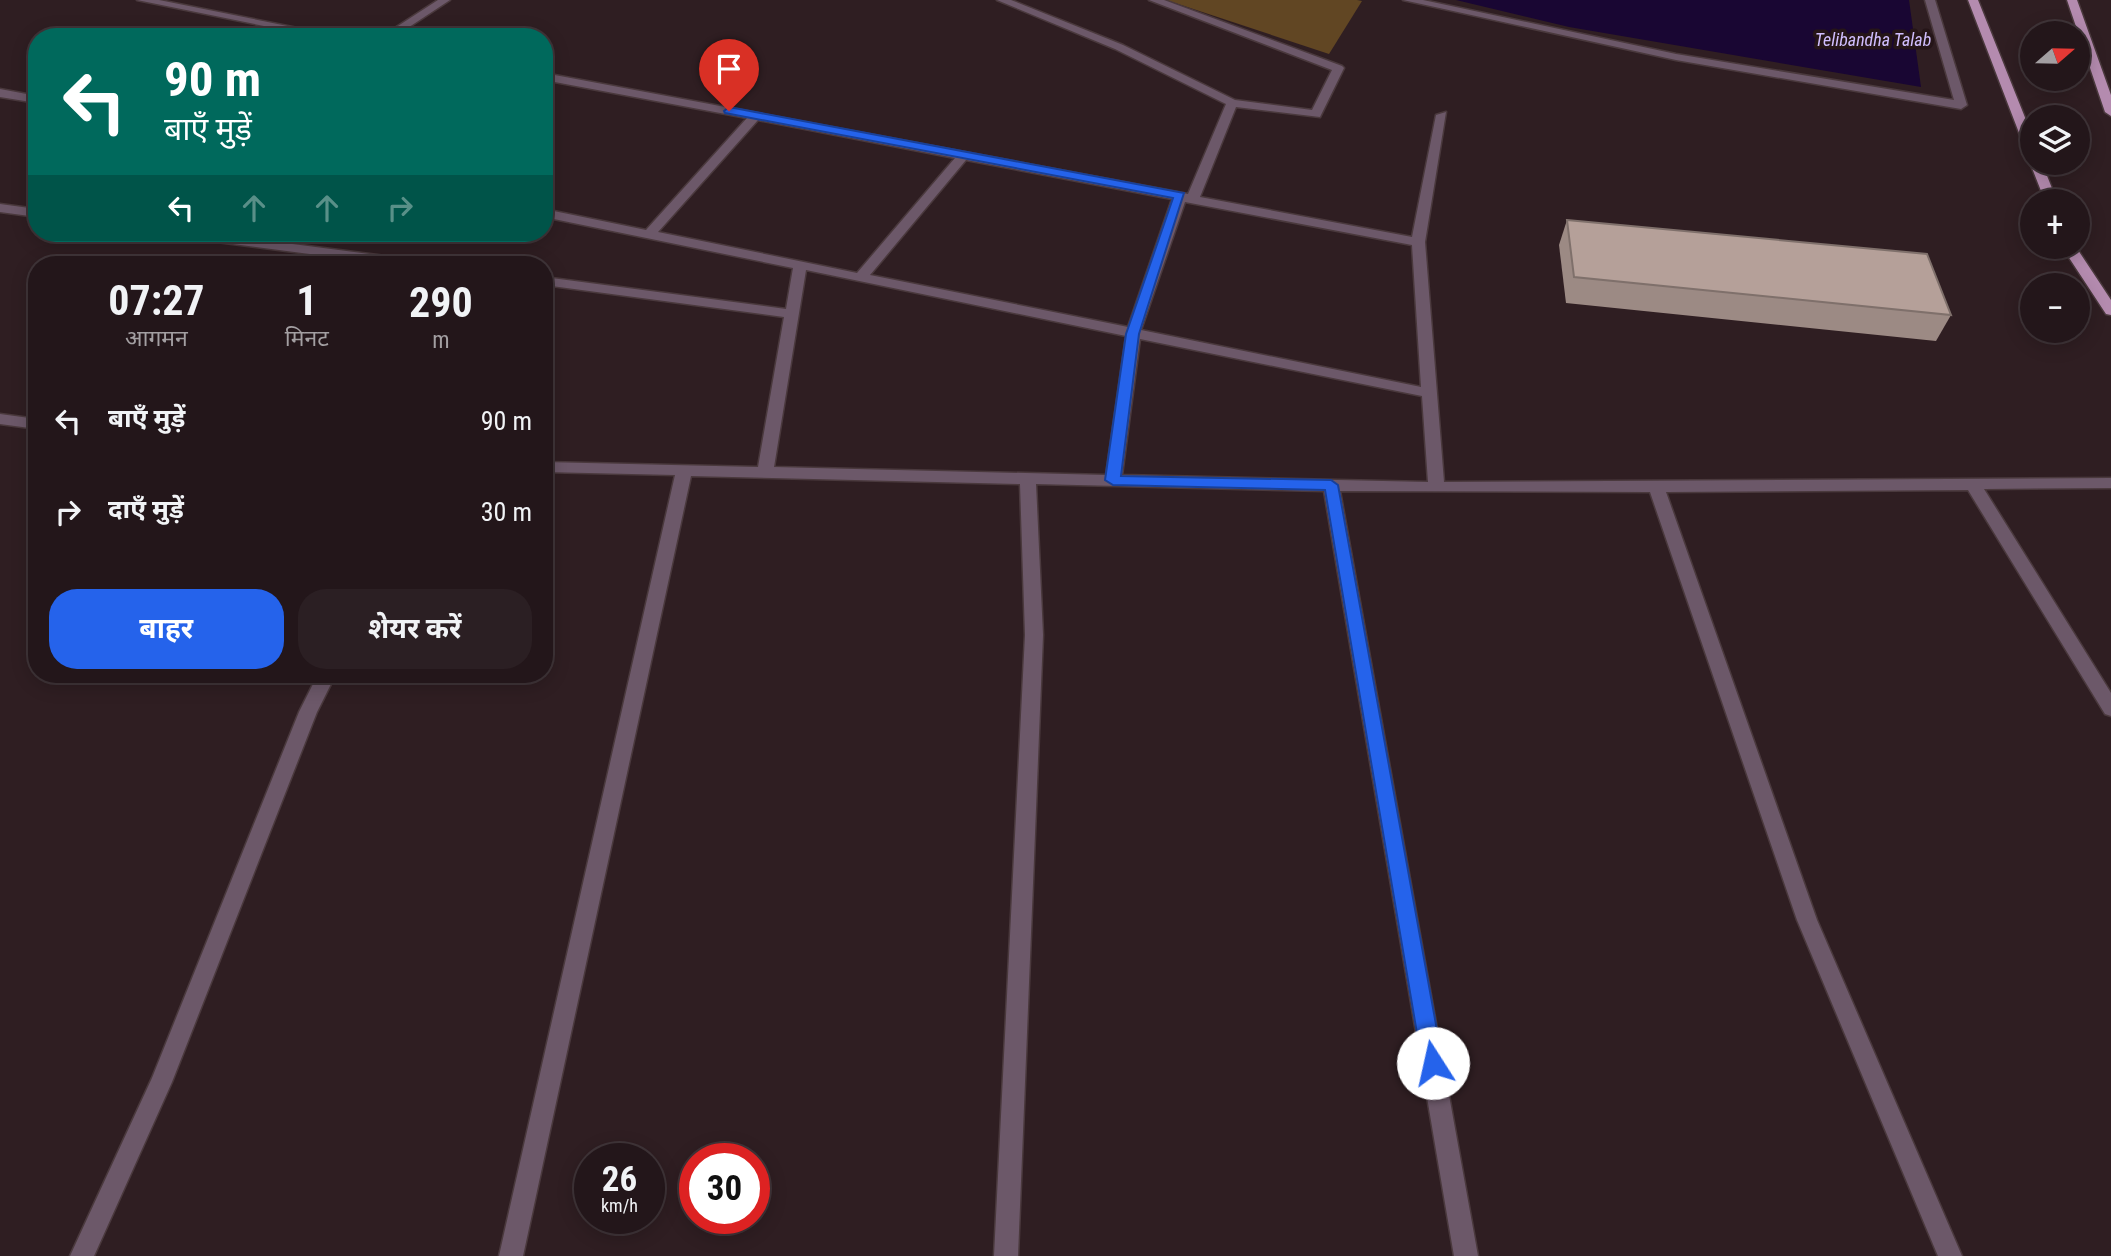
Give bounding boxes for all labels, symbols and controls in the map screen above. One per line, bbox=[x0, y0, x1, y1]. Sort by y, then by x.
north arrow bbox=[2020, 21, 2090, 91]
map controls bbox=[2020, 21, 2090, 343]
water label: Telibandha Talab bbox=[1815, 29, 1931, 50]
pin bbox=[699, 39, 759, 111]
icon: arrive bbox=[710, 50, 748, 88]
text: 90 m bbox=[164, 51, 261, 108]
icon: left bbox=[49, 56, 140, 147]
button: layers bbox=[2020, 105, 2090, 175]
text: बाएँ मुड़ें bbox=[164, 110, 252, 148]
icon: left bbox=[162, 189, 200, 227]
icon: ahead bbox=[235, 189, 273, 227]
icon: ahead bbox=[308, 189, 346, 227]
icon: right bbox=[381, 189, 419, 227]
button: + bbox=[2020, 189, 2090, 259]
button: − bbox=[2020, 273, 2090, 343]
text: 07:27 bbox=[108, 276, 205, 325]
text: 1 bbox=[296, 276, 317, 325]
text: 290 bbox=[409, 278, 473, 327]
text: आगमन bbox=[125, 325, 188, 352]
text: मिनट bbox=[285, 325, 329, 352]
text: m bbox=[432, 327, 450, 354]
icon: left bbox=[49, 402, 87, 440]
text: बाएँ मुड़ें bbox=[108, 403, 185, 433]
text: 90 m bbox=[481, 406, 532, 436]
icon: right bbox=[49, 493, 87, 531]
text: दाएँ मुड़ें bbox=[108, 494, 184, 524]
text: 30 m bbox=[481, 497, 532, 527]
button: बाहर bbox=[49, 589, 284, 669]
button: शेयर करें bbox=[298, 589, 532, 669]
position arrow bbox=[1396, 1026, 1470, 1100]
speed limit sign: 30 bbox=[679, 1143, 770, 1234]
text: 26 bbox=[602, 1159, 637, 1200]
text: km/h bbox=[601, 1195, 638, 1216]

